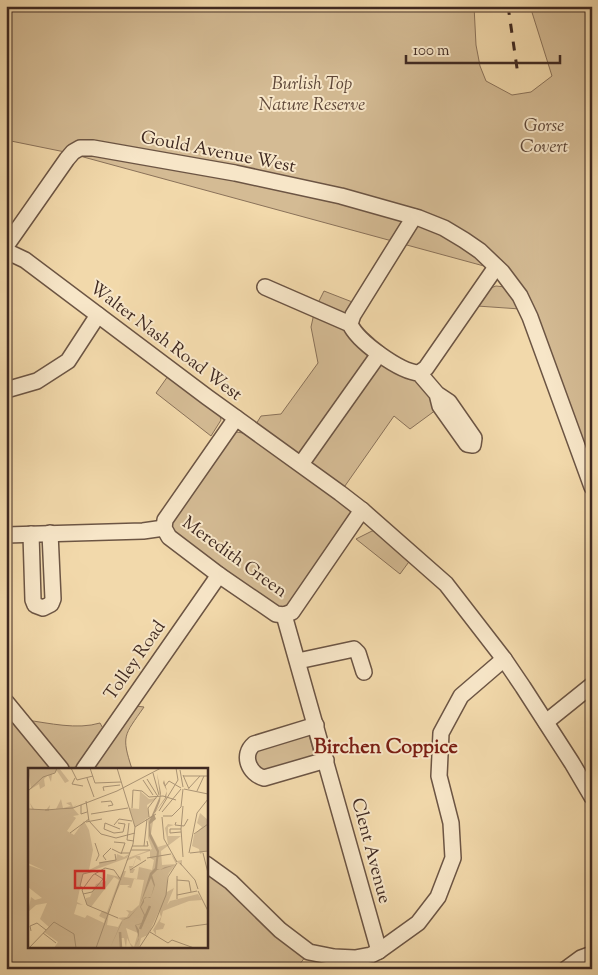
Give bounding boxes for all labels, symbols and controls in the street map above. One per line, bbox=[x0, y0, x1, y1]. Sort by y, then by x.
scale bar bbox=[406, 32, 559, 64]
text: 100 m bbox=[413, 41, 450, 62]
park label: Burlish Top Nature Reserve bbox=[259, 72, 365, 119]
park label: Gorse Covert bbox=[520, 114, 569, 161]
street label: Gould Avenue West bbox=[138, 125, 298, 181]
street label: Walter Nash Road West bbox=[83, 276, 247, 408]
street label: Meredith Green bbox=[176, 511, 292, 605]
street label: Tolley Road bbox=[99, 616, 173, 706]
district label: Birchen Coppice bbox=[314, 734, 458, 763]
inset map bbox=[28, 768, 208, 948]
street label: Clent Avenue bbox=[343, 795, 397, 907]

